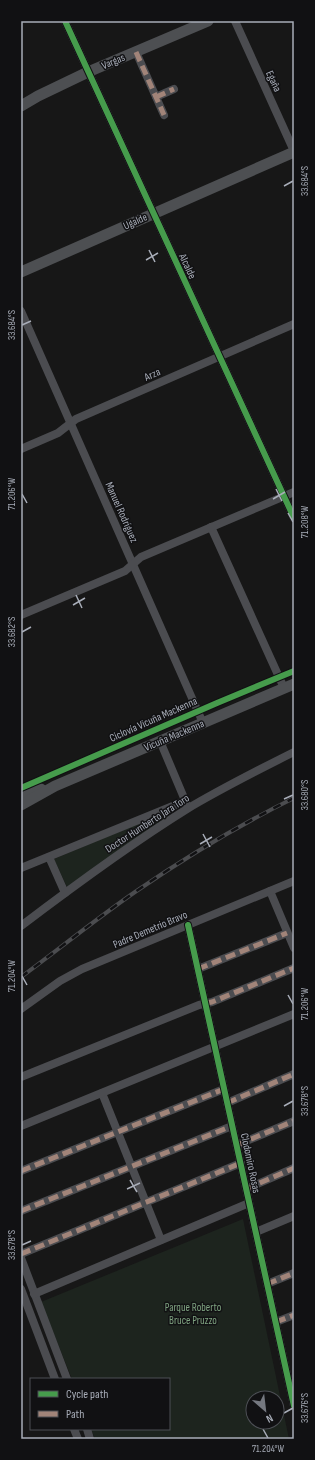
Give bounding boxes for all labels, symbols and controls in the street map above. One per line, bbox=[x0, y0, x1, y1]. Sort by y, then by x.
street label: Vargas bbox=[100, 51, 127, 72]
street label: Egaña bbox=[263, 69, 284, 94]
text: 33.684°S bbox=[299, 166, 311, 196]
street label: Ugalde bbox=[121, 210, 149, 232]
street label: Alcalde bbox=[176, 251, 199, 281]
text: 33.684°S bbox=[6, 310, 18, 340]
street label: Arza bbox=[141, 365, 162, 384]
text: 71.206°W bbox=[6, 477, 18, 510]
street label: Manuel Rodríguez bbox=[102, 480, 141, 545]
text: 71.208°W bbox=[299, 505, 311, 538]
text: 33.682°S bbox=[6, 617, 18, 647]
street label: Ciclovía Vicuña Mackenna bbox=[107, 694, 199, 744]
street label: Vicuña Mackenna bbox=[142, 716, 206, 754]
text: 33.680°S bbox=[299, 780, 311, 810]
street label: Doctor Humberto Jara Toro bbox=[103, 791, 192, 855]
street label: Padre Demetrio Bravo bbox=[111, 908, 190, 951]
text: 71.204°W bbox=[6, 960, 18, 992]
text: 71.206°W bbox=[299, 987, 311, 1020]
text: 33.678°S bbox=[299, 1086, 311, 1116]
street label: Clodomiro Rosas bbox=[238, 1132, 263, 1194]
text: 33.678°S bbox=[6, 1230, 18, 1260]
park label: Parque Roberto Bruce Pruzzo bbox=[165, 1301, 222, 1327]
legend bbox=[30, 1378, 170, 1430]
text: Cycle path bbox=[66, 1387, 108, 1402]
north arrow bbox=[245, 1390, 285, 1430]
text: 33.676°S bbox=[299, 1393, 311, 1423]
text: Path bbox=[66, 1407, 84, 1422]
text: N bbox=[264, 1411, 275, 1426]
text: 71.204°W bbox=[252, 1443, 284, 1455]

